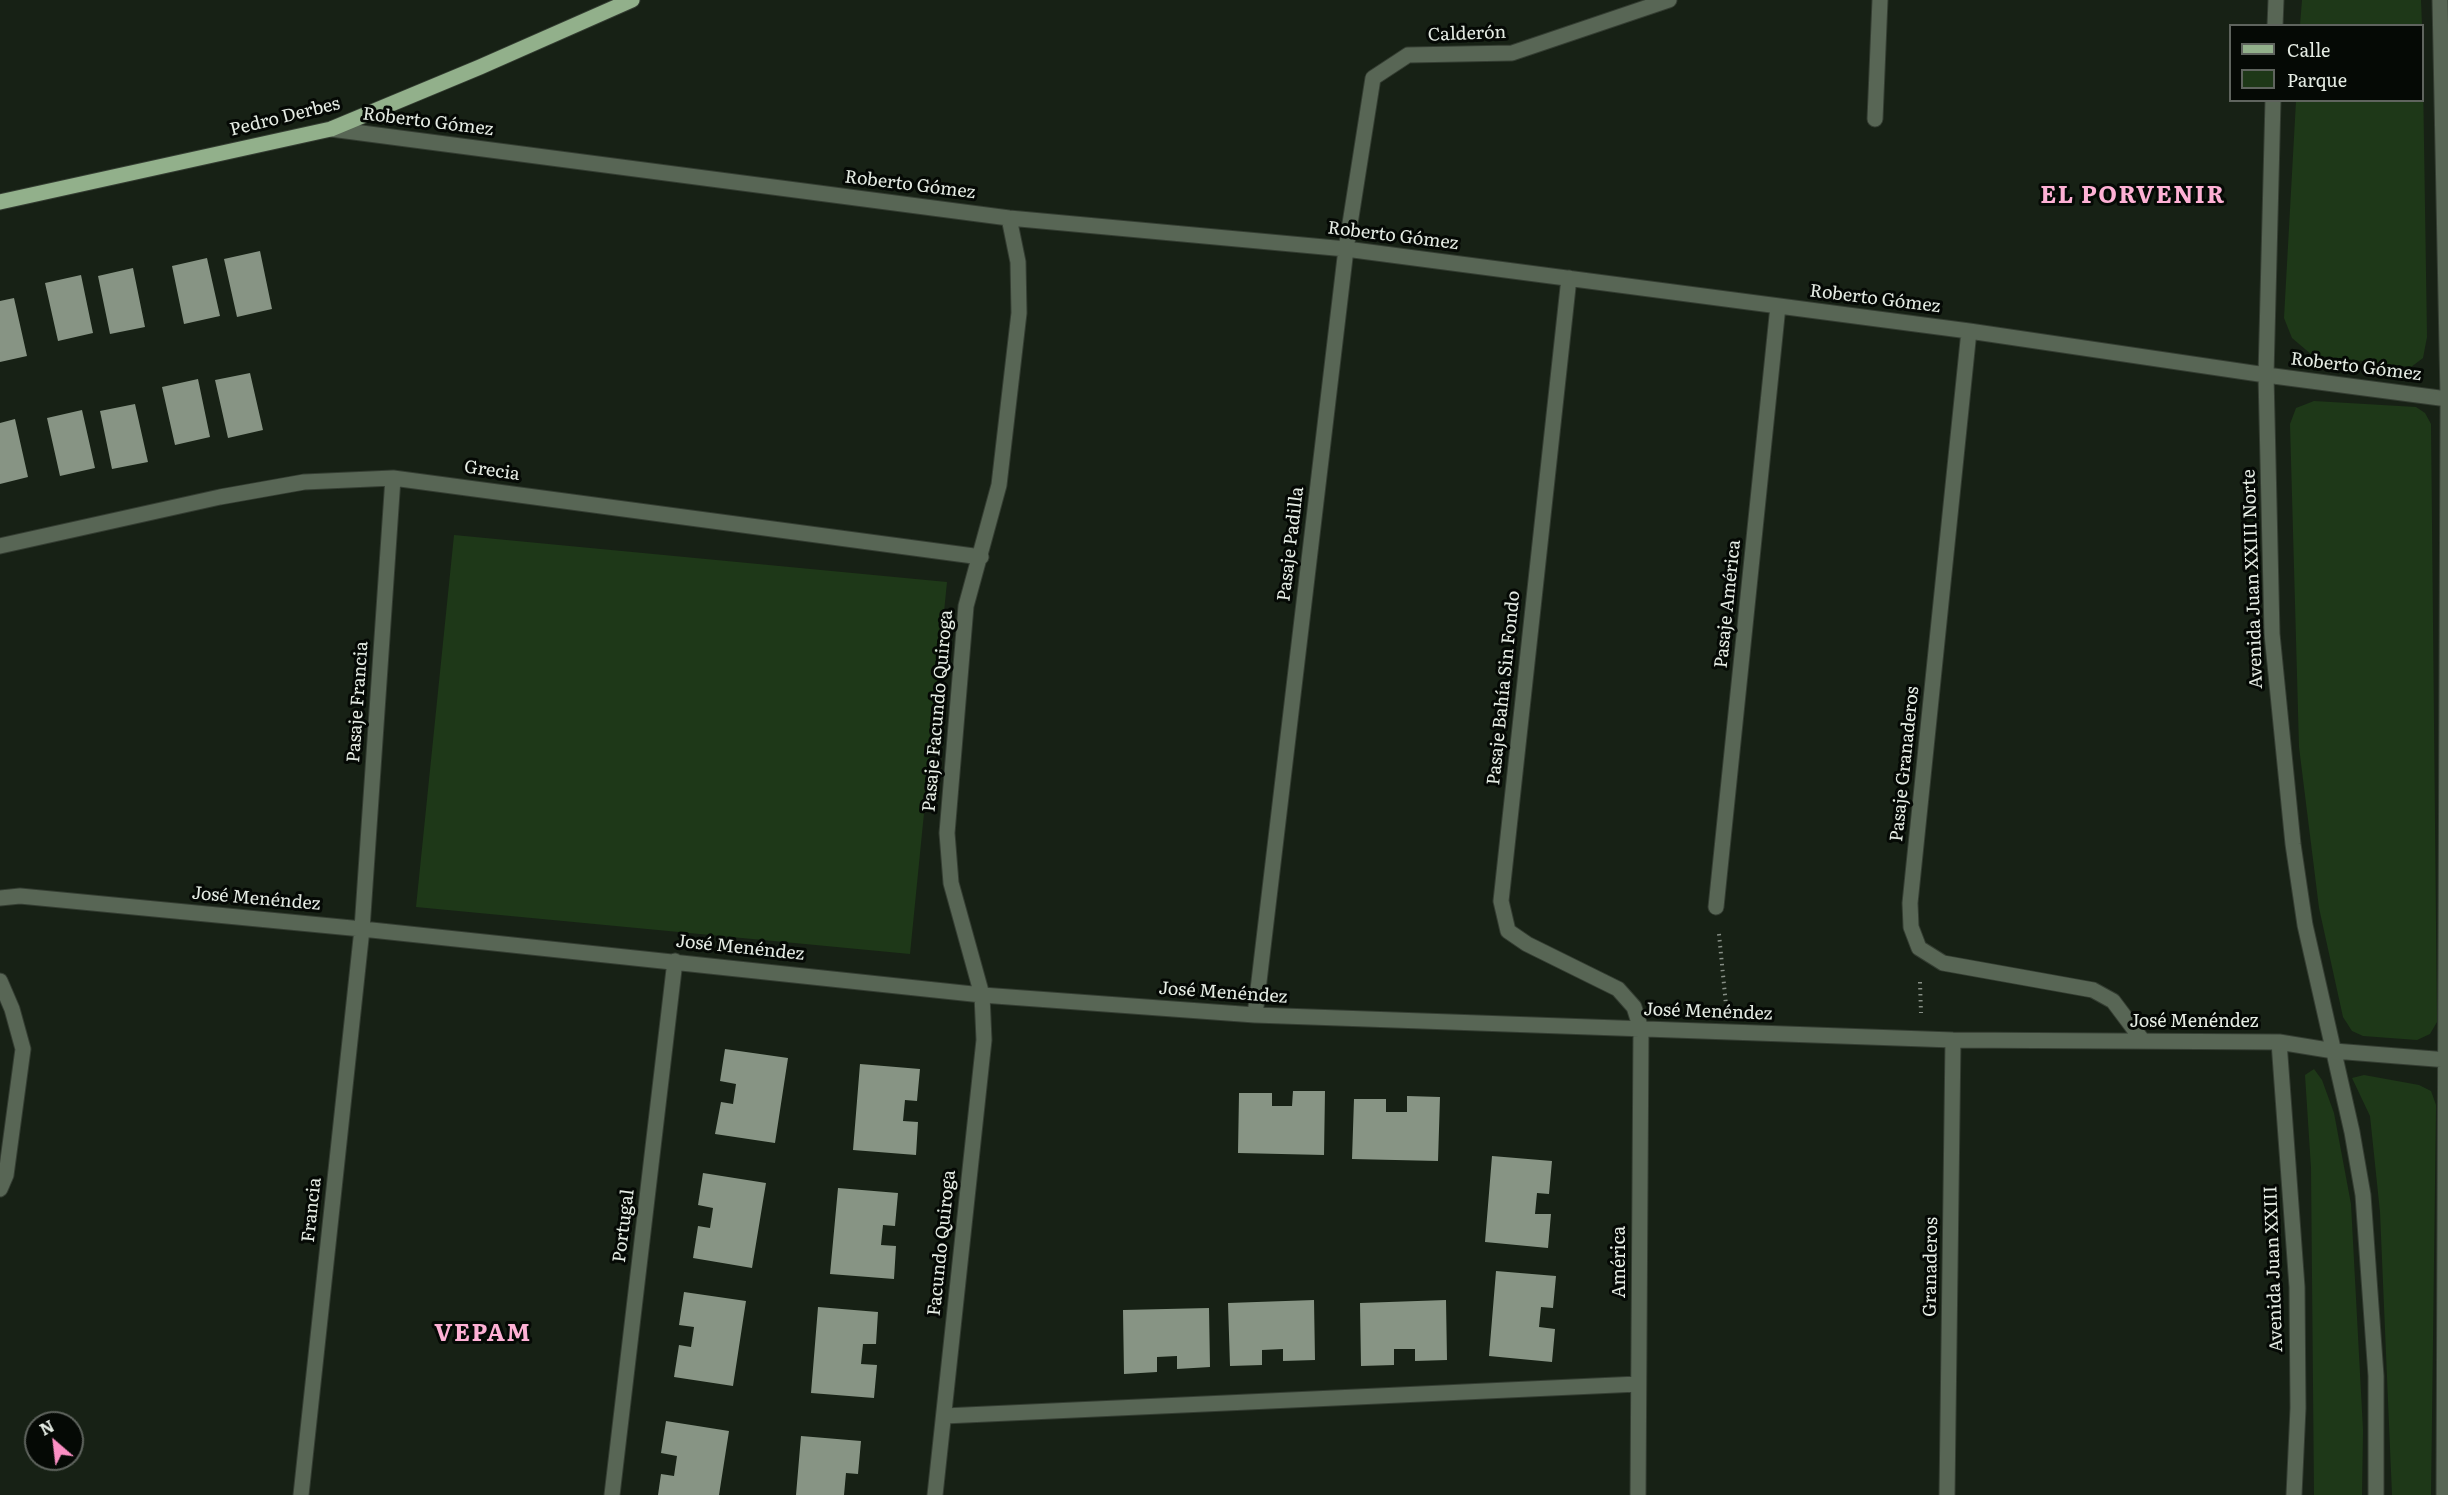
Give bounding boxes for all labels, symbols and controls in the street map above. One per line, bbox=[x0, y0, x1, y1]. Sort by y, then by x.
street label: Calderón bbox=[1427, 22, 1507, 46]
legend bbox=[2229, 24, 2424, 102]
text: Calle bbox=[2287, 36, 2330, 63]
text: Parque bbox=[2287, 66, 2347, 93]
street label: Pedro Derbes bbox=[228, 93, 342, 141]
street label: Roberto Gómez bbox=[361, 103, 495, 141]
street label: Roberto Gómez bbox=[843, 166, 977, 204]
district label: EL PORVENIR bbox=[2040, 182, 2226, 210]
street label: Roberto Gómez bbox=[1326, 217, 1460, 255]
street label: Roberto Gómez bbox=[1808, 280, 1942, 318]
street label: Roberto Gómez bbox=[2289, 348, 2423, 386]
street label: Grecia bbox=[463, 456, 521, 486]
street label: Avenida Juan XXIII Norte bbox=[2238, 469, 2268, 689]
street label: Pasaje Padilla bbox=[1273, 485, 1309, 603]
street label: Pasaje América bbox=[1711, 539, 1745, 669]
street label: Pasaje Bahía Sin Fondo bbox=[1483, 590, 1525, 786]
street label: Pasaje Facundo Quiroga bbox=[918, 609, 958, 813]
street label: Pasaje Francia bbox=[343, 641, 373, 763]
street label: Pasaje Granaderos bbox=[1886, 685, 1924, 843]
street label: José Menéndez bbox=[191, 883, 321, 915]
street label: José Menéndez bbox=[675, 931, 805, 965]
street label: José Menéndez bbox=[1158, 978, 1288, 1008]
street label: José Menéndez bbox=[1643, 999, 1773, 1025]
street label: José Menéndez bbox=[2129, 1011, 2259, 1033]
street label: Facundo Quiroga bbox=[924, 1169, 960, 1317]
street label: Francia bbox=[298, 1176, 326, 1244]
street label: Avenida Juan XXIII bbox=[2260, 1185, 2288, 1353]
street label: Portugal bbox=[609, 1188, 639, 1264]
street label: Granaderos bbox=[1919, 1217, 1943, 1317]
street label: América bbox=[1609, 1226, 1631, 1298]
district label: VEPAM bbox=[434, 1320, 532, 1348]
north arrow bbox=[24, 1411, 84, 1471]
text: N bbox=[35, 1413, 58, 1441]

